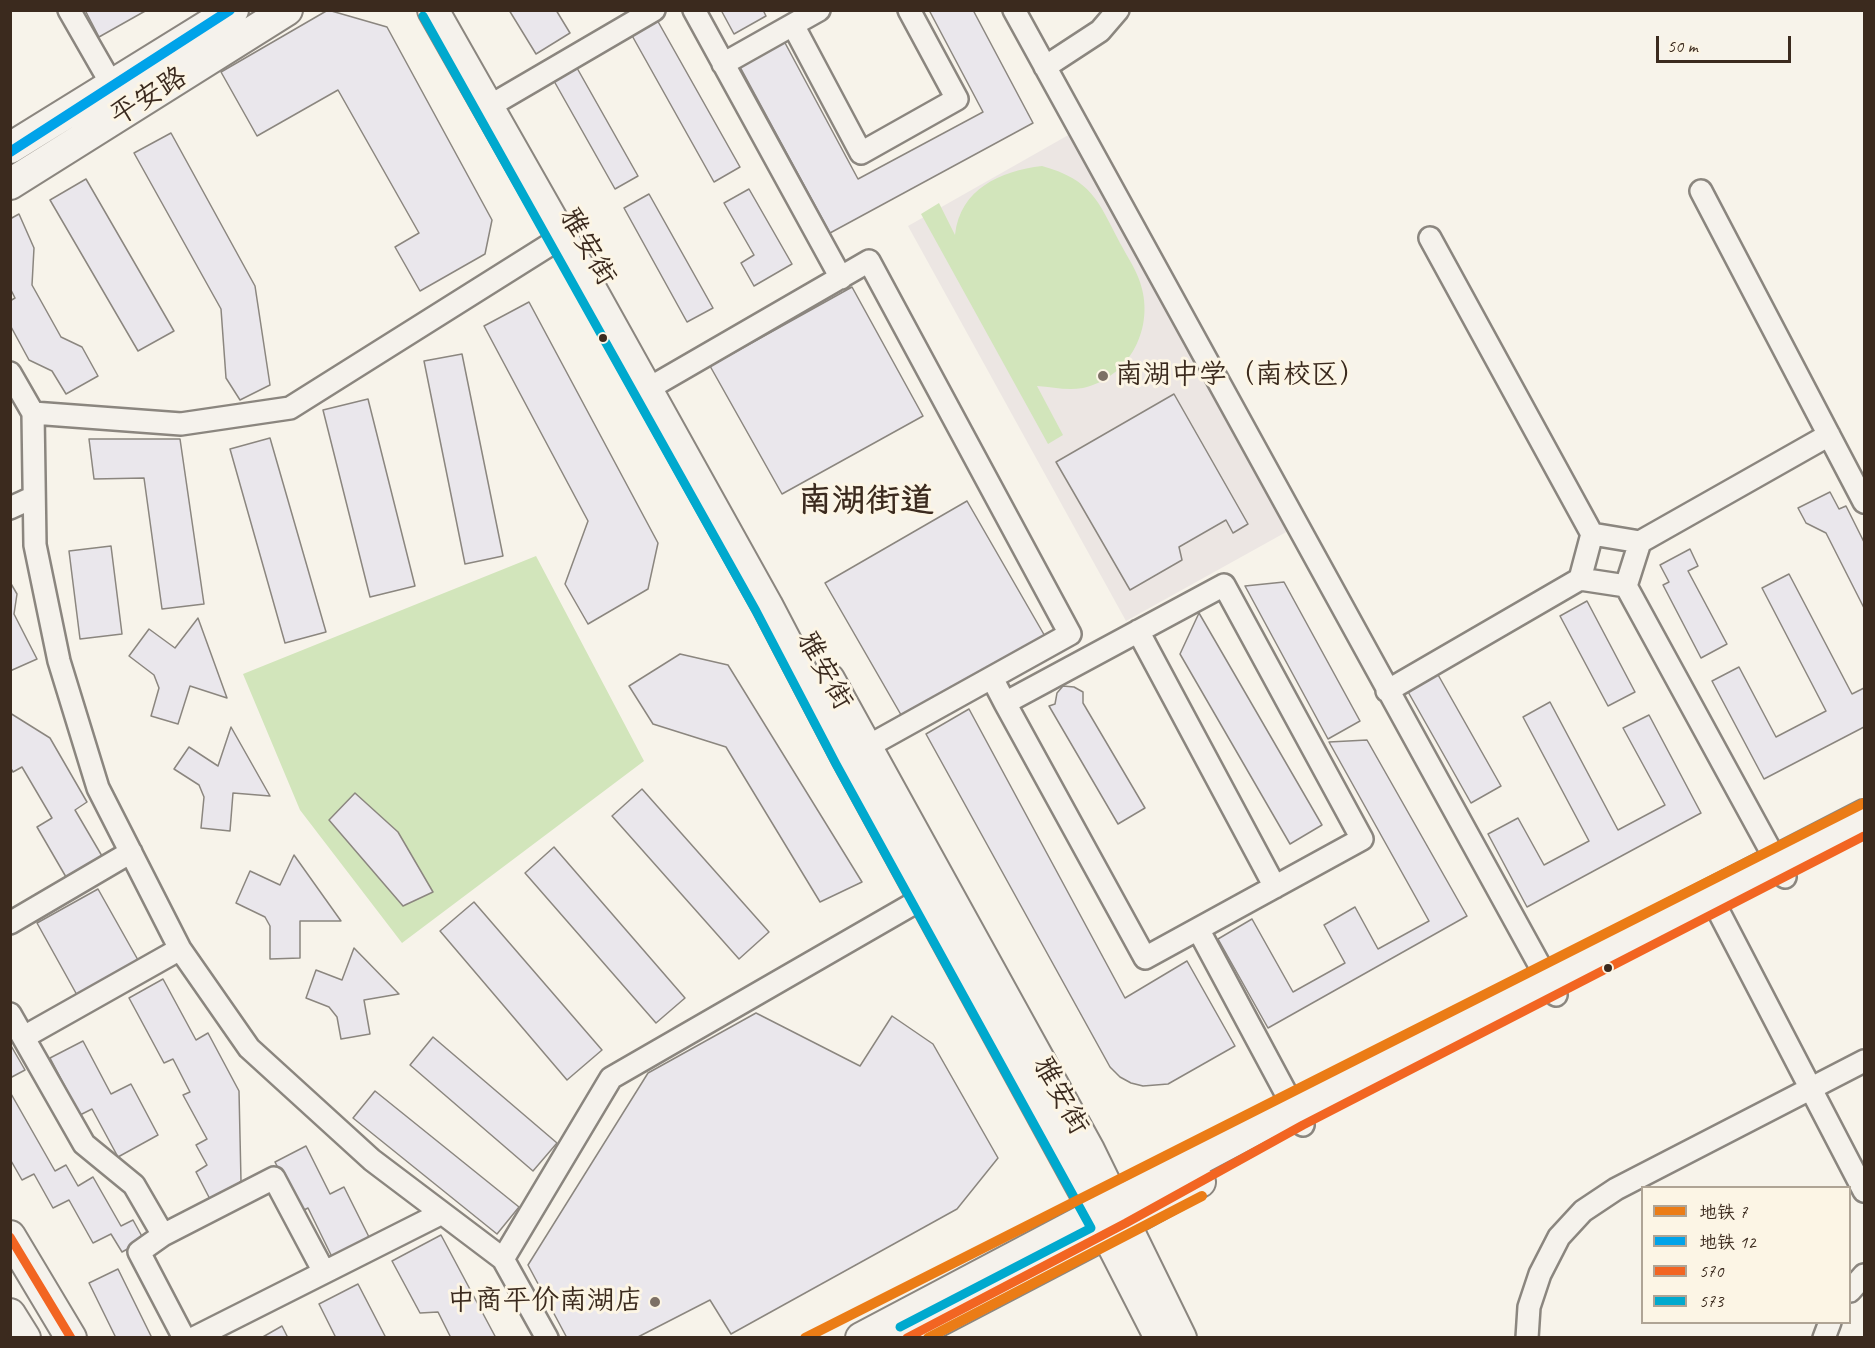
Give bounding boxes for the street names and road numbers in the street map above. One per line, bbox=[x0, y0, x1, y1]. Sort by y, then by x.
street label: 平安路 bbox=[104, 60, 194, 134]
street label: 雅安街 bbox=[551, 202, 623, 292]
street label: 雅安街 bbox=[789, 626, 859, 716]
street label: 雅安街 bbox=[1025, 1051, 1095, 1141]

